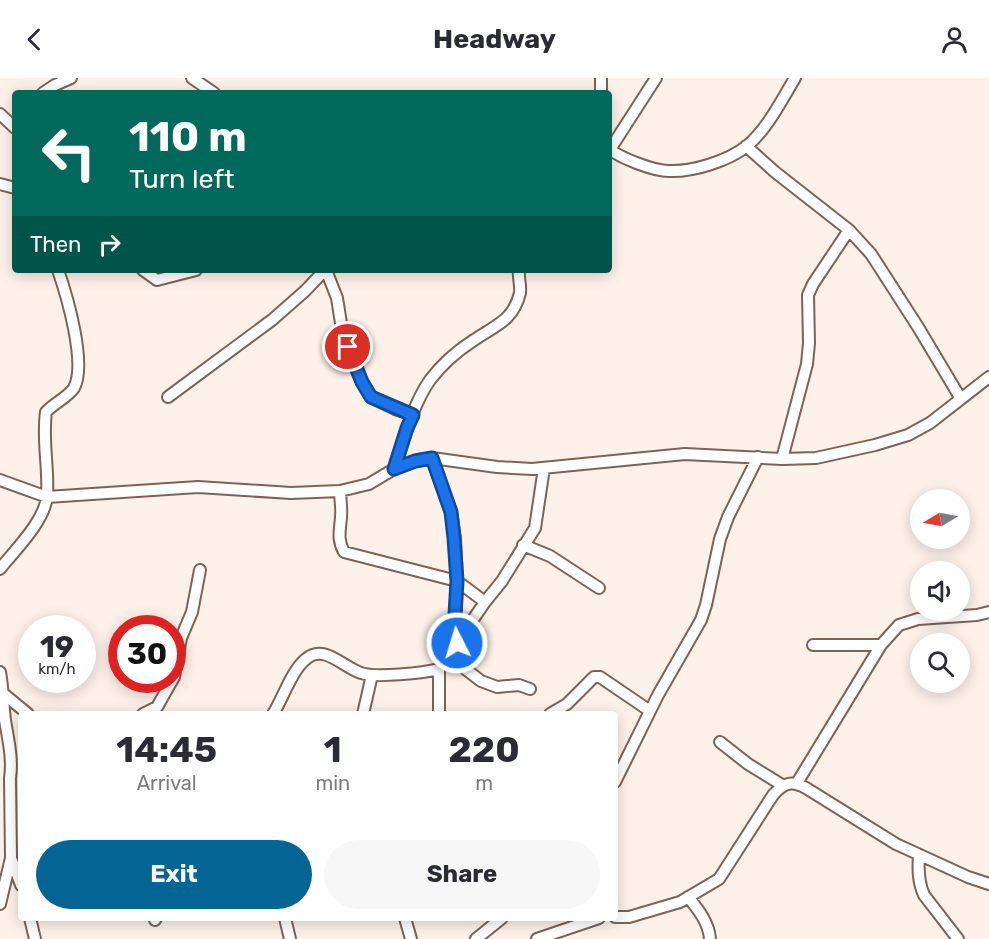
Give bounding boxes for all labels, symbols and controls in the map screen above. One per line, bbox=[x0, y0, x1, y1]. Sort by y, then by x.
icon: back bbox=[18, 23, 51, 56]
text: Headway bbox=[433, 23, 556, 55]
icon: person bbox=[938, 23, 971, 56]
text: 110 m bbox=[129, 112, 247, 162]
icon: left bbox=[30, 114, 108, 192]
text: Turn left bbox=[129, 163, 234, 195]
icon: right bbox=[93, 228, 126, 261]
text: Then bbox=[30, 231, 81, 258]
pin bbox=[322, 321, 373, 372]
icon: arrive bbox=[331, 330, 364, 363]
north arrow bbox=[910, 489, 970, 549]
map controls bbox=[910, 489, 970, 693]
button: sound bbox=[910, 561, 970, 621]
position arrow bbox=[425, 611, 489, 675]
speed limit sign: 30 bbox=[108, 615, 186, 693]
text: 19 bbox=[40, 629, 74, 665]
button: search bbox=[910, 633, 970, 693]
text: km/h bbox=[38, 660, 76, 678]
text: 14:45 bbox=[116, 728, 217, 771]
text: 1 bbox=[324, 728, 342, 771]
text: 220 bbox=[448, 728, 520, 771]
text: Arrival bbox=[137, 771, 197, 795]
text: min bbox=[315, 771, 350, 795]
text: m bbox=[475, 771, 493, 795]
button: Exit bbox=[36, 840, 312, 909]
button: Share bbox=[324, 840, 600, 909]

